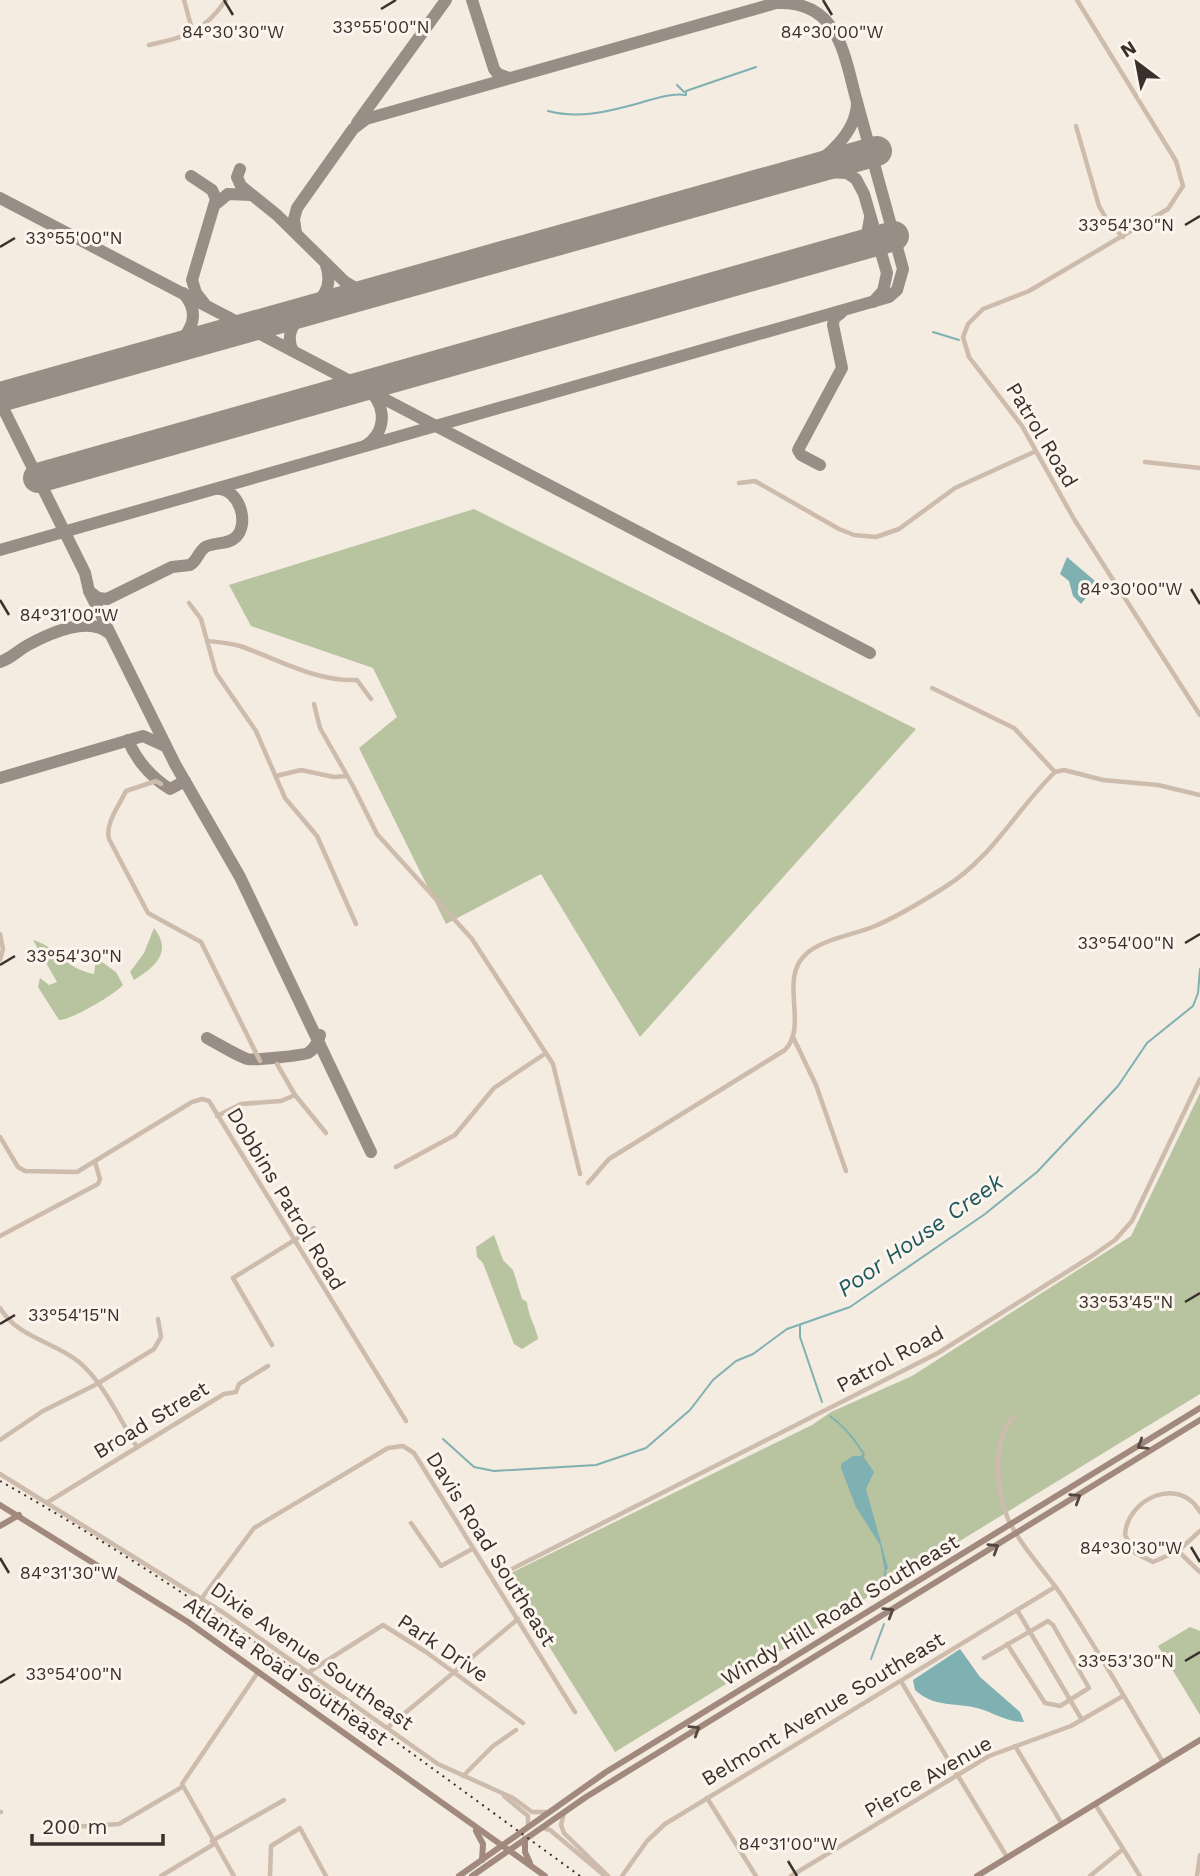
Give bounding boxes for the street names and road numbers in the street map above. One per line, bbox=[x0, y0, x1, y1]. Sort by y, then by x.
street label: Patrol Road bbox=[1001, 378, 1084, 492]
street label: Dobbins Patrol Road bbox=[222, 1103, 351, 1295]
street label: Patrol Road bbox=[832, 1320, 948, 1397]
street label: Broad Street bbox=[89, 1375, 213, 1464]
street label: Davis Road Southeast bbox=[421, 1447, 562, 1651]
street label: Windy Hill Road Southeast bbox=[716, 1529, 963, 1691]
street label: Dixie Avenue Southeast bbox=[206, 1576, 419, 1735]
street label: Atlanta Road Southeast bbox=[179, 1591, 393, 1751]
street label: Park Drive bbox=[393, 1608, 493, 1687]
street label: Belmont Avenue Southeast bbox=[697, 1626, 949, 1791]
street label: Pierce Avenue bbox=[859, 1730, 996, 1823]

